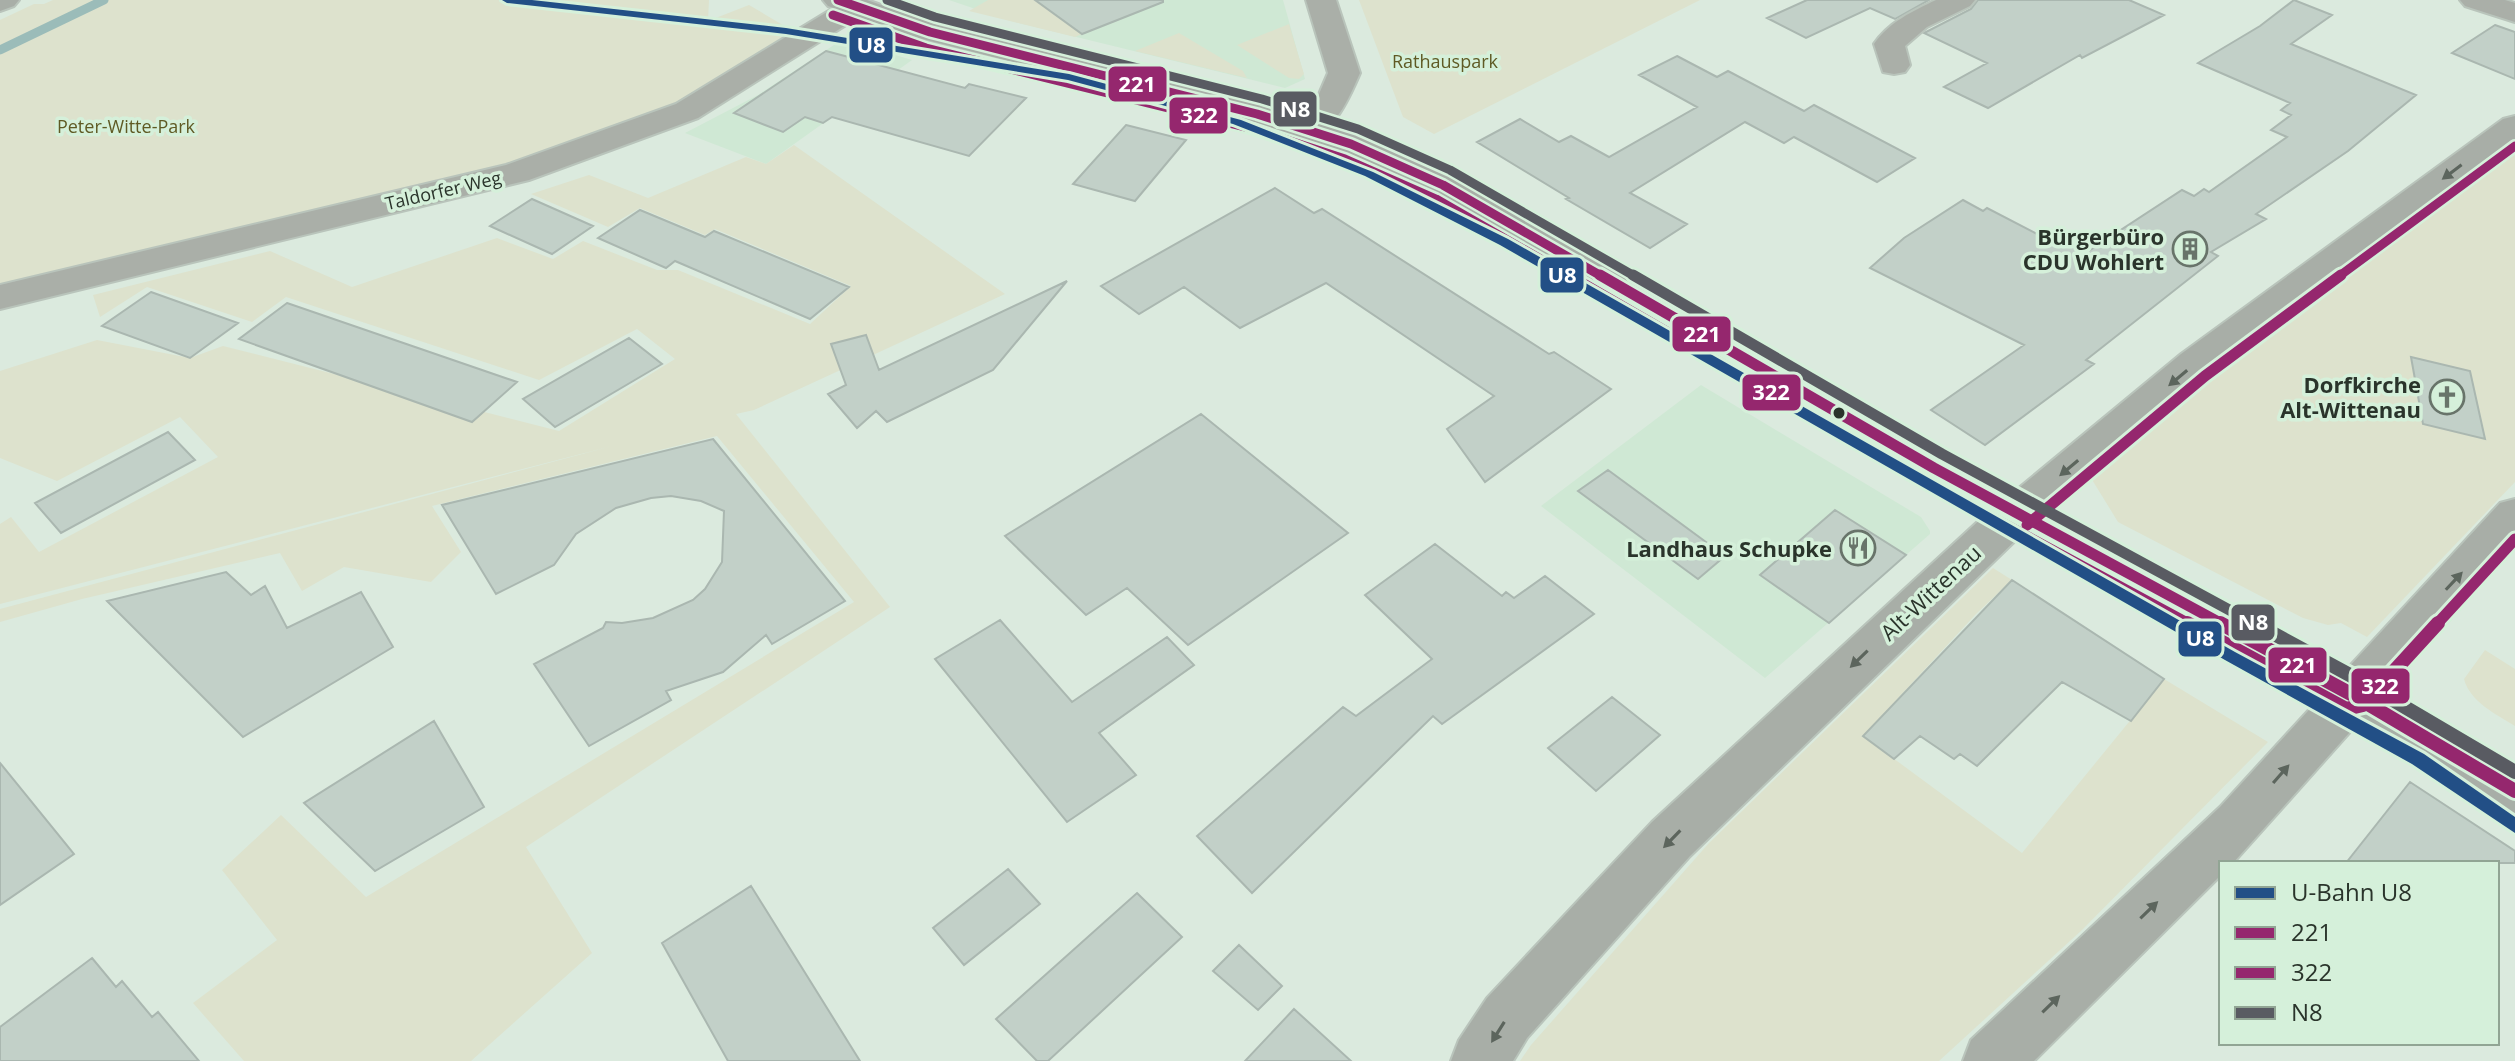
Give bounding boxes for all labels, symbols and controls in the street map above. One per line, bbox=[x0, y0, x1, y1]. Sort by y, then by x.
line badge: U8 bbox=[848, 26, 894, 64]
text: U8 bbox=[856, 29, 886, 59]
park label: Rathauspark bbox=[1392, 49, 1499, 73]
line badge: 221 bbox=[1107, 65, 1168, 103]
text: 221 bbox=[1118, 68, 1156, 98]
line badge: N8 bbox=[1272, 90, 1318, 128]
text: N8 bbox=[1280, 93, 1310, 123]
line badge: 322 bbox=[1168, 96, 1229, 135]
text: 322 bbox=[1180, 99, 1218, 129]
park label: Peter-Witte-Park bbox=[57, 114, 196, 138]
one-way arrow bbox=[2442, 164, 2462, 180]
street label: Taldorfer Weg bbox=[383, 165, 504, 215]
place label: Bürgerbüro CDU Wohlert bbox=[2023, 221, 2164, 276]
building icon: Bürgerbüro CDU Wohlert bbox=[2171, 230, 2209, 268]
line badge: U8 bbox=[1539, 256, 1585, 294]
text: U8 bbox=[1547, 259, 1577, 289]
line badge: 221 bbox=[1671, 315, 1732, 353]
text: 221 bbox=[1683, 318, 1721, 348]
one-way arrow bbox=[2168, 369, 2188, 385]
place label: Dorfkirche Alt-Wittenau bbox=[2280, 369, 2421, 424]
line badge: 322 bbox=[1741, 373, 1802, 412]
text: 322 bbox=[1752, 376, 1790, 406]
church icon: Dorfkirche Alt-Wittenau bbox=[2428, 378, 2466, 416]
unlabelled marker bbox=[1831, 405, 1847, 421]
one-way arrow bbox=[2059, 459, 2079, 476]
restaurant icon: Landhaus Schupke bbox=[1839, 529, 1877, 567]
place label: Landhaus Schupke bbox=[1626, 533, 1832, 563]
street label: Alt-Wittenau bbox=[1873, 538, 1987, 646]
one-way arrow bbox=[2444, 572, 2462, 591]
line badge: N8 bbox=[2230, 603, 2276, 642]
text: N8 bbox=[2238, 606, 2268, 636]
line badge: U8 bbox=[2177, 620, 2223, 658]
text: U8 bbox=[2185, 622, 2215, 652]
line badge: 221 bbox=[2267, 646, 2328, 684]
one-way arrow bbox=[1850, 649, 1869, 668]
text: 221 bbox=[2279, 649, 2317, 679]
line badge: 322 bbox=[2350, 667, 2411, 705]
text: 322 bbox=[2361, 670, 2399, 700]
one-way arrow bbox=[2272, 764, 2289, 784]
one-way arrow bbox=[1663, 829, 1681, 848]
legend bbox=[2219, 861, 2499, 1045]
text: U-Bahn U8 bbox=[2291, 875, 2412, 908]
one-way arrow bbox=[2139, 901, 2158, 919]
text: 221 bbox=[2291, 915, 2332, 948]
text: 322 bbox=[2291, 955, 2332, 988]
one-way arrow bbox=[2042, 995, 2061, 1013]
text: N8 bbox=[2291, 995, 2323, 1028]
one-way arrow bbox=[1491, 1021, 1505, 1043]

